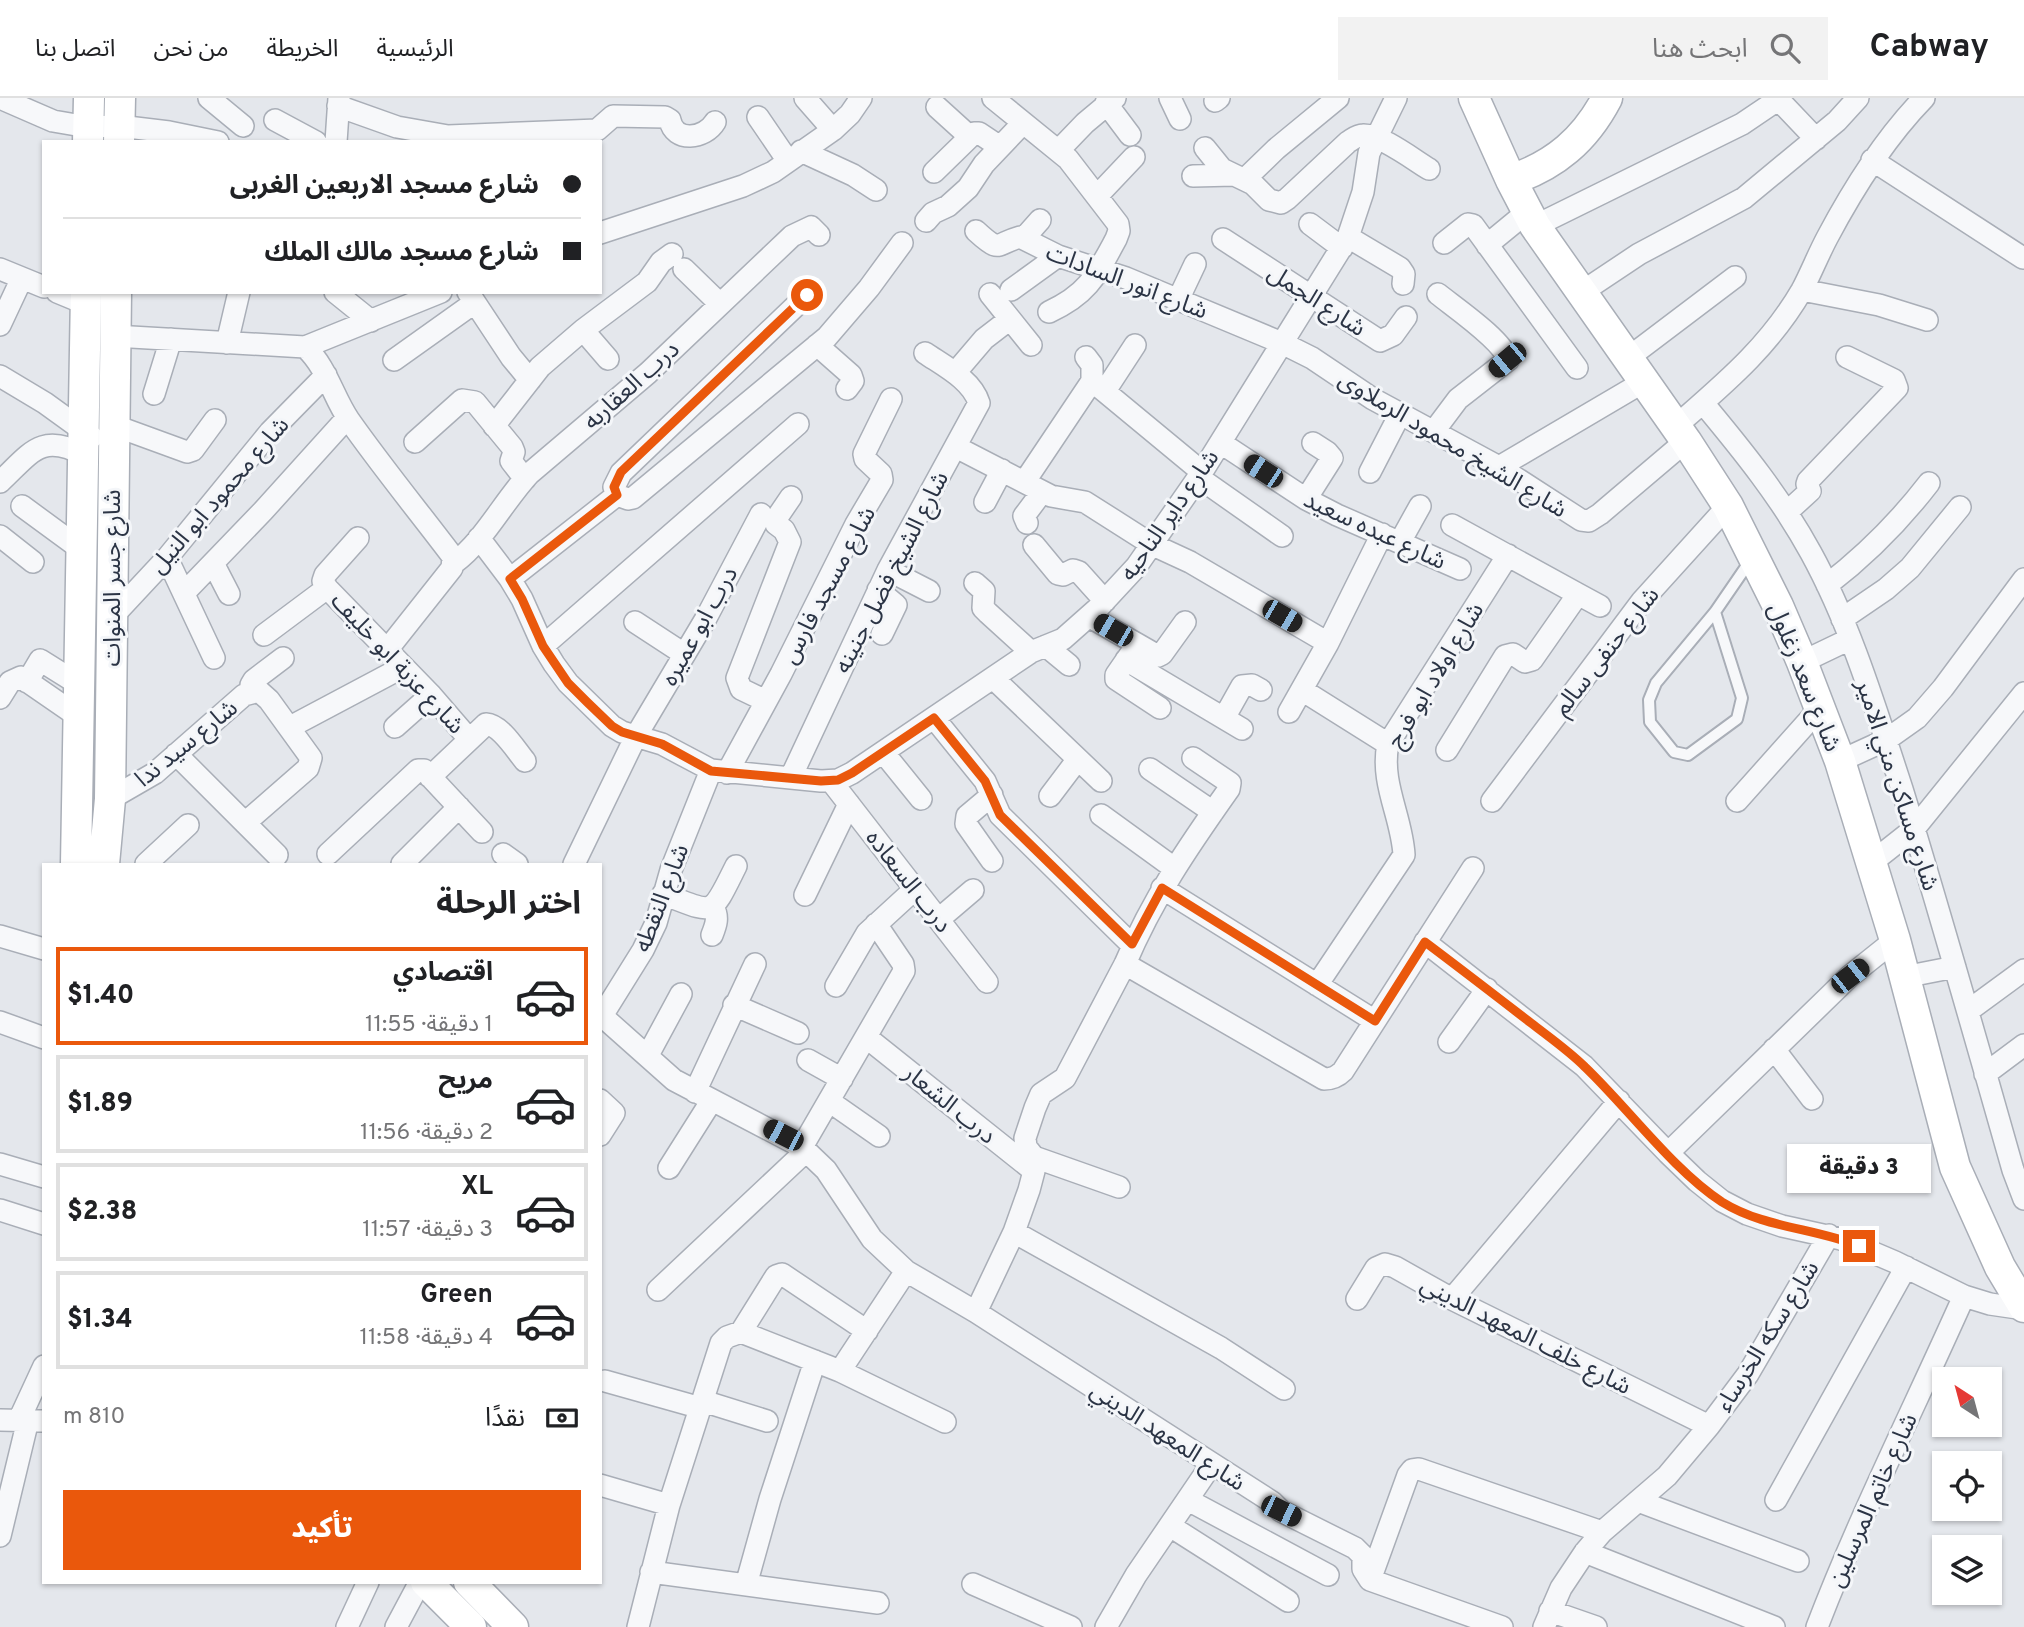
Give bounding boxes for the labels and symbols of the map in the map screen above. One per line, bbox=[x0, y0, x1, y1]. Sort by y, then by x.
street label: شارع انور السادات bbox=[1041, 238, 1211, 327]
street label: شارع الجمل bbox=[1261, 259, 1371, 345]
route start bbox=[791, 279, 823, 311]
street label: درب العقاربه bbox=[578, 335, 687, 438]
car bbox=[1485, 338, 1530, 382]
street label: شارع الشيخ محمود الرملاوى bbox=[1332, 365, 1572, 526]
street label: شارع محمود ابو النيل bbox=[144, 412, 297, 581]
street label: شارع داير الناحيه bbox=[1114, 445, 1227, 588]
car bbox=[1240, 451, 1287, 491]
street label: شارع الشيخ فضل جنينه bbox=[829, 467, 957, 679]
street label: شارع عبده سعيد bbox=[1298, 486, 1450, 578]
street label: شارع جسر المنوات bbox=[99, 489, 129, 667]
street label: شارع مسجد فارس bbox=[776, 502, 884, 670]
street label: درب ابو عميره bbox=[656, 562, 746, 692]
street label: شارع حنفى سالم bbox=[1548, 582, 1667, 723]
street label: شارع عزبة ابو خليف bbox=[323, 587, 470, 741]
car bbox=[1259, 596, 1306, 636]
street label: شارع اولاد ابو فرج bbox=[1381, 598, 1492, 754]
street label: شارع سعد زغلول bbox=[1760, 599, 1847, 756]
car bbox=[1090, 610, 1137, 650]
street label: شارع مساكن مني الامير bbox=[1846, 675, 1944, 896]
street label: شارع سيد ندا bbox=[130, 694, 245, 795]
street label: درب السعاده bbox=[858, 825, 957, 940]
street label: شارع النقطه bbox=[629, 841, 697, 957]
car bbox=[1827, 955, 1874, 997]
street label: درب الشعار bbox=[896, 1059, 1001, 1152]
car bbox=[760, 1116, 807, 1154]
callout: 3 دقيقة bbox=[1787, 1144, 1931, 1194]
route end bbox=[1843, 1230, 1875, 1262]
street label: شارع سكه الخرساء bbox=[1710, 1256, 1827, 1418]
street label: شارع خلف المعهد الديني bbox=[1414, 1271, 1635, 1404]
north arrow bbox=[1932, 1367, 2002, 1437]
street label: شارع المعهد الديني bbox=[1083, 1376, 1250, 1500]
street label: شارع خاتم المرسلين bbox=[1822, 1409, 1926, 1592]
car bbox=[1258, 1492, 1305, 1530]

